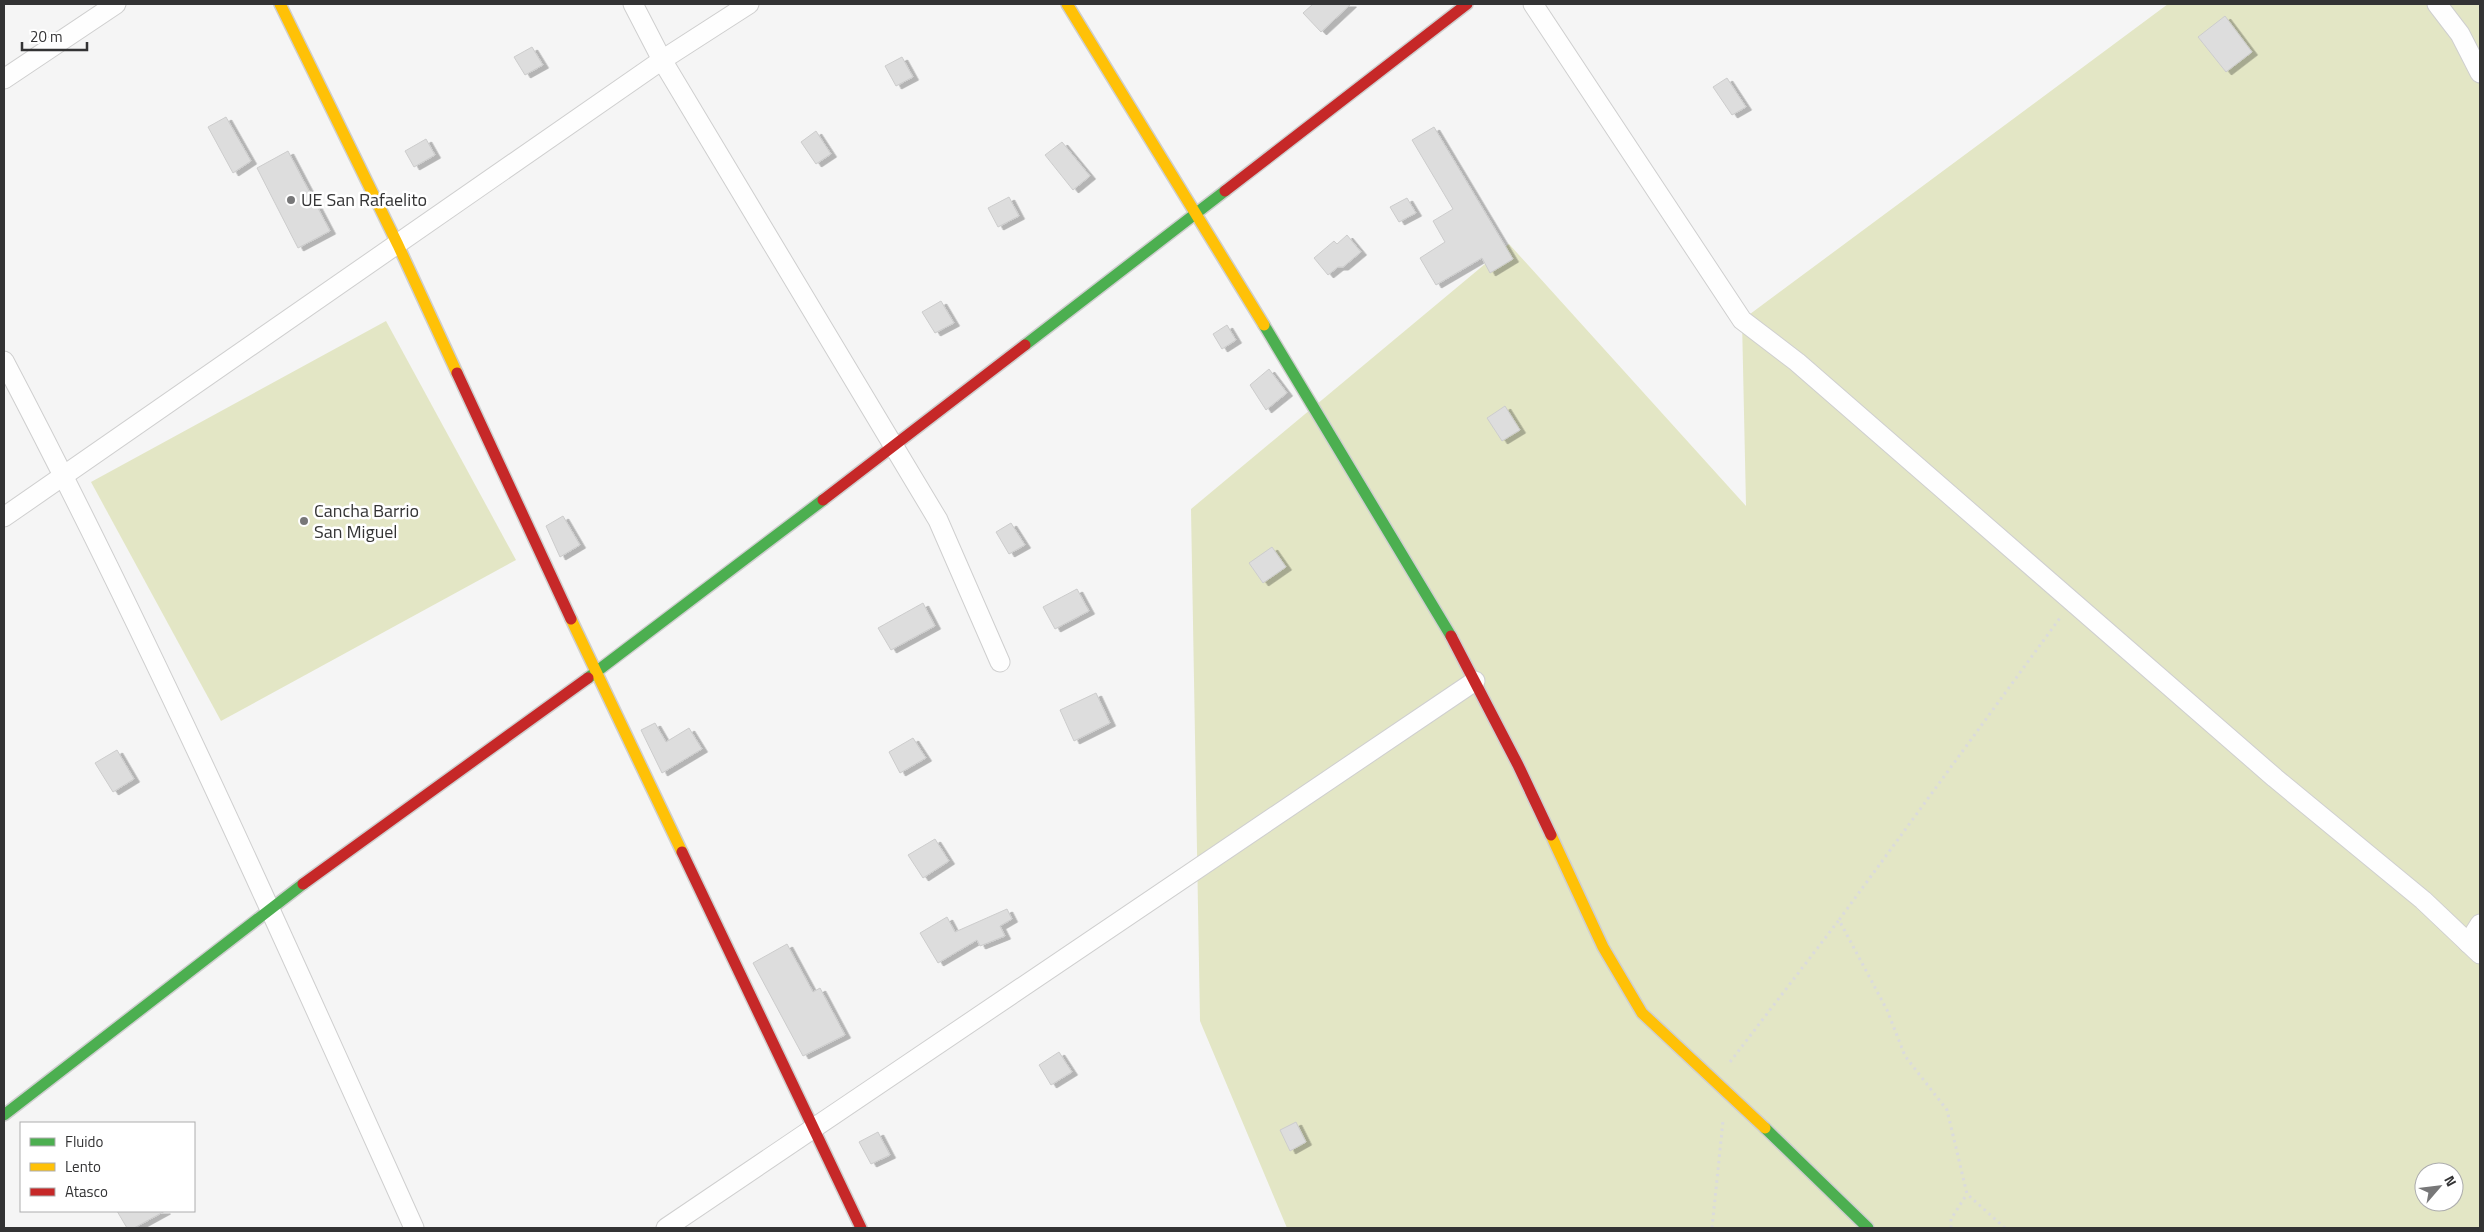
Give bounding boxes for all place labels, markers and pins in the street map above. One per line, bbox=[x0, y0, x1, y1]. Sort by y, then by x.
place label: UE San Rafaelito bbox=[301, 186, 427, 213]
marker: UE San Rafaelito bbox=[285, 194, 297, 206]
place label: Cancha Barrio San Miguel bbox=[314, 497, 419, 545]
marker: Cancha Barrio San Miguel bbox=[298, 515, 310, 527]

